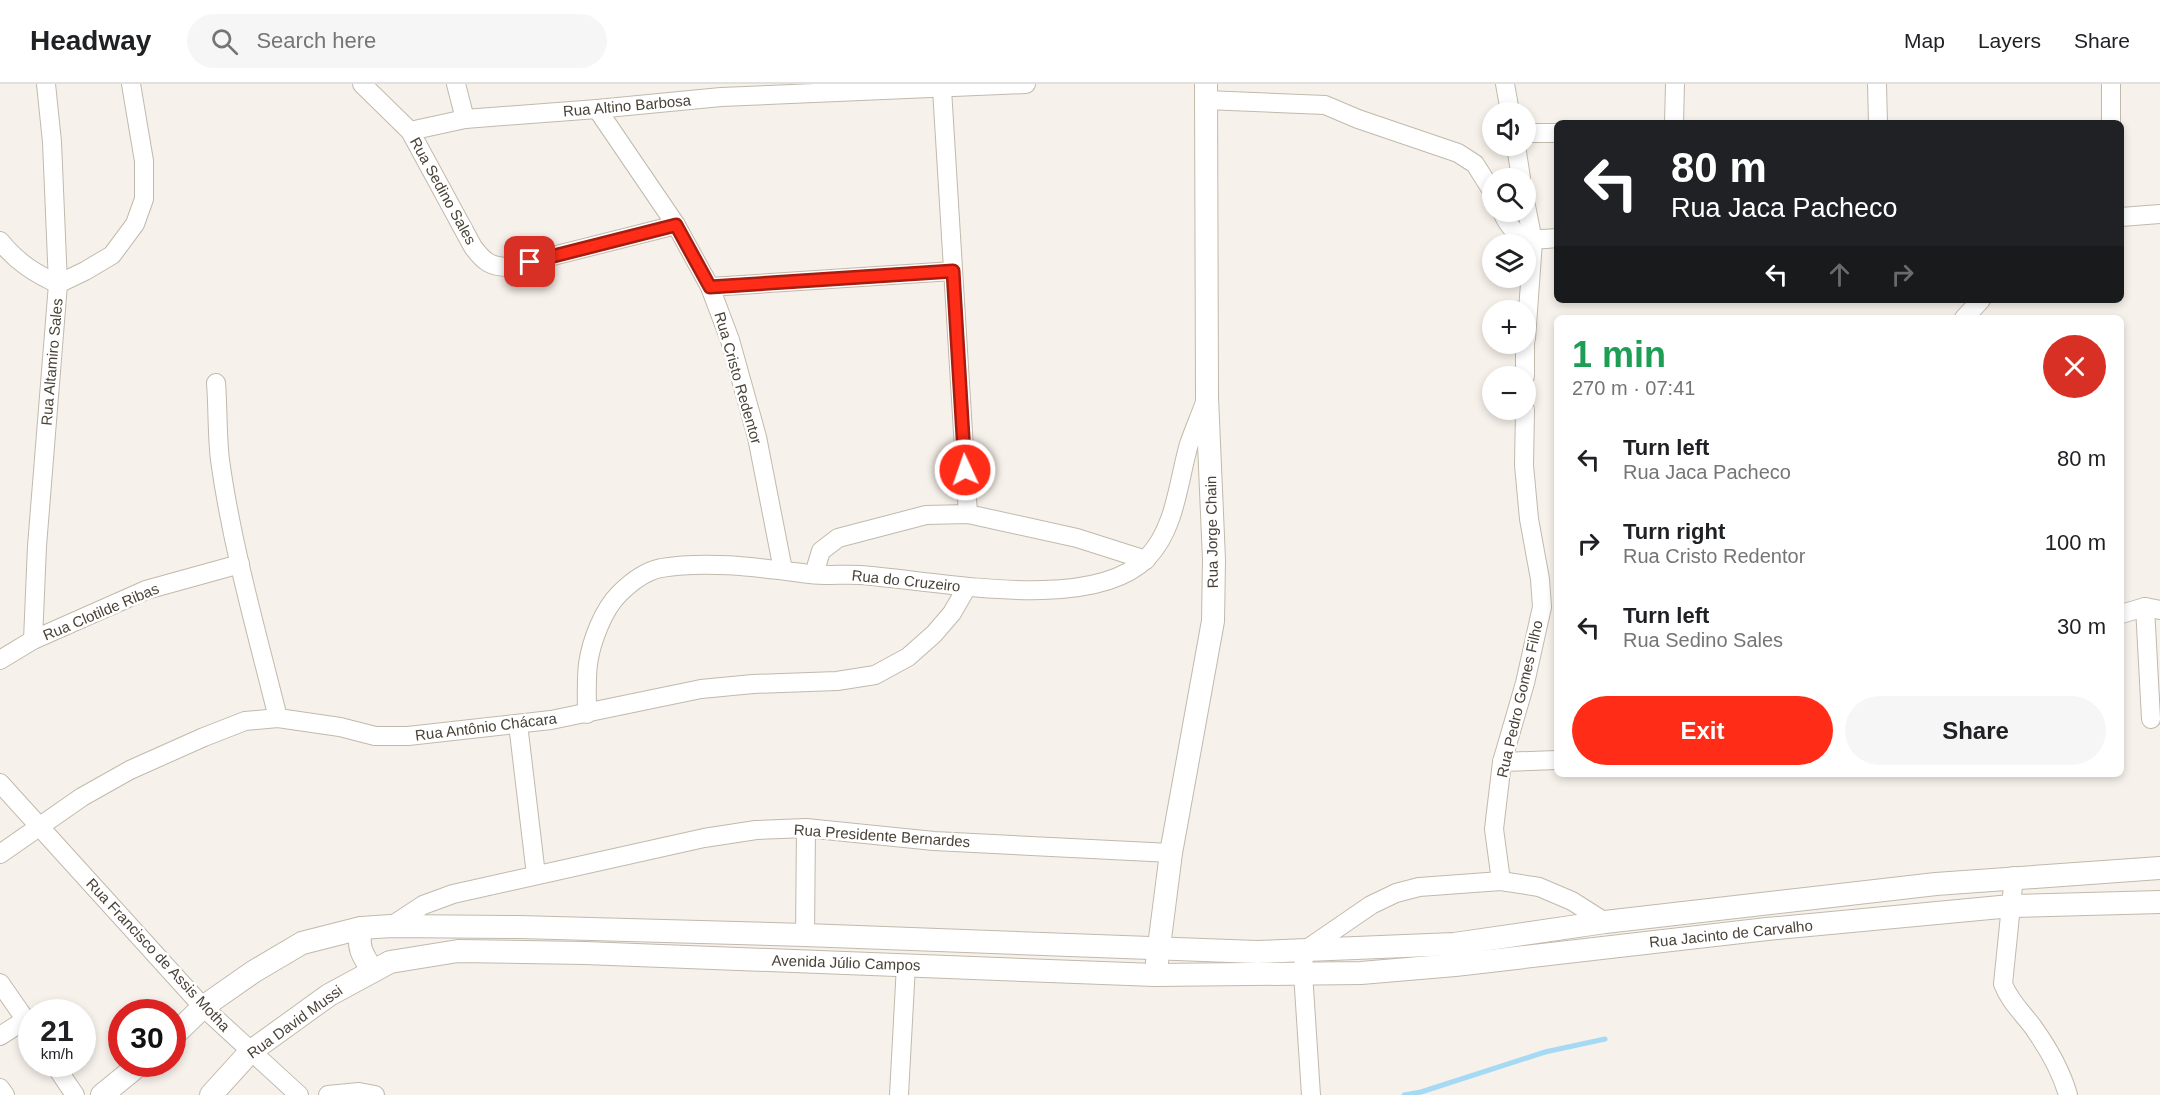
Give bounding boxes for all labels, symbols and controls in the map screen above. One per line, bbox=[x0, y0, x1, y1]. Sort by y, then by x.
search box bbox=[187, 14, 607, 68]
text: Headway bbox=[30, 25, 151, 56]
icon: search bbox=[208, 25, 241, 58]
text: Search here bbox=[256, 28, 376, 53]
text: Map bbox=[1904, 29, 1945, 52]
text: Layers bbox=[1978, 29, 2041, 52]
text: Share bbox=[2074, 29, 2130, 52]
street label: Rua Altino Barbosa bbox=[562, 91, 692, 120]
map controls bbox=[1482, 102, 1536, 420]
button: sound bbox=[1482, 102, 1536, 156]
street label: Rua Sedino Sales bbox=[407, 134, 480, 247]
icon: left bbox=[1572, 144, 1650, 222]
text: 80 m bbox=[1671, 144, 1767, 191]
button: search bbox=[1482, 168, 1536, 222]
text: Rua Jaca Pacheco bbox=[1671, 193, 1898, 223]
button: layers bbox=[1482, 234, 1536, 288]
pin bbox=[504, 236, 555, 287]
icon: arrive bbox=[513, 245, 546, 278]
icon: left bbox=[1760, 258, 1793, 291]
icon: ahead bbox=[1823, 258, 1856, 291]
icon: right bbox=[1886, 258, 1919, 291]
street label: Rua Altamiro Sales bbox=[37, 298, 66, 426]
button: + bbox=[1482, 300, 1536, 354]
street label: Rua Cristo Redentor bbox=[711, 310, 765, 446]
text: 1 min bbox=[1572, 334, 1666, 375]
button: close bbox=[2043, 335, 2106, 398]
button: − bbox=[1482, 366, 1536, 420]
text: 270 m · 07:41 bbox=[1572, 377, 1695, 399]
text: Turn left bbox=[1623, 435, 1709, 460]
position arrow bbox=[933, 438, 997, 502]
icon: left bbox=[1572, 443, 1605, 476]
text: 80 m bbox=[2057, 446, 2106, 471]
text: Rua Jaca Pacheco bbox=[1623, 461, 1791, 483]
street label: Rua Jorge Chain bbox=[1202, 476, 1221, 588]
text: Turn right bbox=[1623, 519, 1725, 544]
icon: right bbox=[1572, 527, 1605, 560]
text: 100 m bbox=[2045, 530, 2106, 555]
text: Rua Cristo Redentor bbox=[1623, 545, 1805, 567]
street label: Rua do Cruzeiro bbox=[851, 566, 961, 595]
street label: Rua Clotilde Ribas bbox=[40, 579, 161, 644]
text: Turn left bbox=[1623, 603, 1709, 628]
icon: left bbox=[1572, 611, 1605, 644]
text: 30 m bbox=[2057, 614, 2106, 639]
street label: Rua Pedro Gomes Filho bbox=[1493, 619, 1546, 779]
text: Rua Sedino Sales bbox=[1623, 629, 1783, 651]
button: Exit bbox=[1572, 696, 1833, 765]
button: Share bbox=[1845, 696, 2106, 765]
street label: Rua Antônio Chácara bbox=[414, 709, 558, 744]
street label: Rua Presidente Bernardes bbox=[793, 821, 971, 850]
street label: Rua Francisco de Assis Motha bbox=[83, 875, 234, 1035]
street label: Rua Jacinto de Carvalho bbox=[1648, 916, 1814, 951]
street label: Avenida Júlio Campos bbox=[771, 951, 921, 974]
street label: Rua David Mussi bbox=[244, 981, 346, 1062]
speed limit sign: 30 bbox=[108, 999, 186, 1077]
text: 21 bbox=[40, 1014, 74, 1047]
text: km/h bbox=[41, 1045, 73, 1062]

